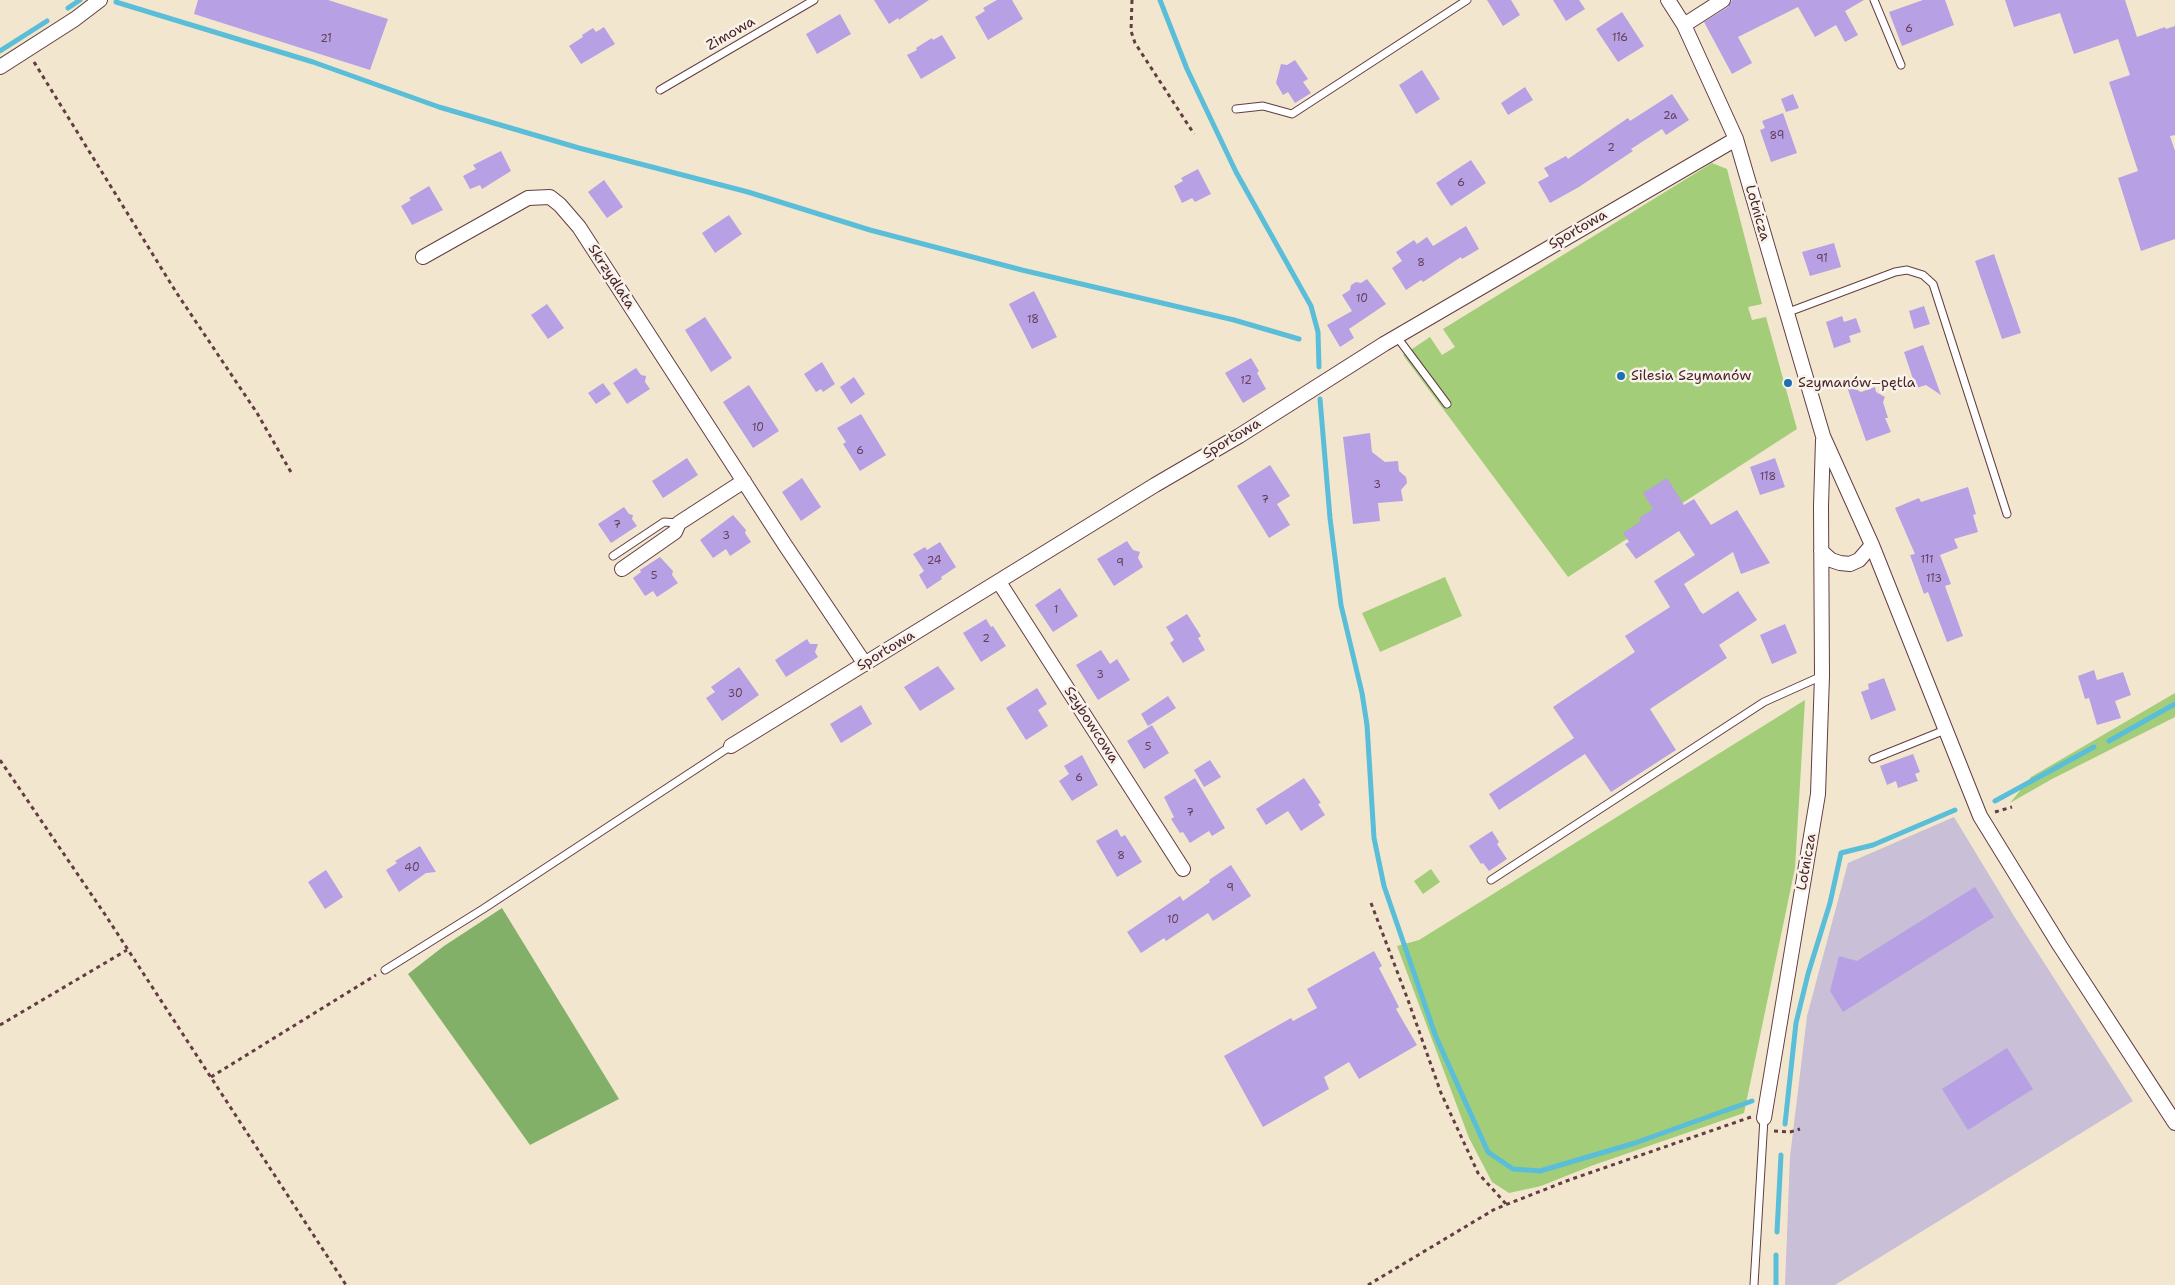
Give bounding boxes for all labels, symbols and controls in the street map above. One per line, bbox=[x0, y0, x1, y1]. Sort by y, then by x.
street label: Zimowa bbox=[704, 13, 758, 55]
house number: 6 bbox=[1905, 22, 1913, 36]
house number: 116 bbox=[1612, 31, 1628, 45]
house number: 21 bbox=[320, 32, 332, 46]
house number: 2a bbox=[1663, 109, 1677, 123]
house number: 89 bbox=[1770, 129, 1784, 143]
house number: 2 bbox=[1607, 141, 1615, 155]
house number: 6 bbox=[1457, 176, 1465, 190]
street label: Lotnicza bbox=[1741, 183, 1773, 243]
street label: Sportowa bbox=[1546, 207, 1610, 253]
street label: Skrzydlata bbox=[584, 242, 638, 312]
house number: 91 bbox=[1816, 252, 1828, 266]
house number: 8 bbox=[1417, 256, 1425, 270]
house number: 10 bbox=[1356, 292, 1368, 306]
house number: 18 bbox=[1027, 313, 1039, 327]
place label: Silesia Szymanów bbox=[1631, 368, 1752, 384]
marker: Silesia Szymanów bbox=[1615, 370, 1627, 382]
house number: 12 bbox=[1240, 374, 1252, 388]
place label: Szymanów–pętla bbox=[1798, 375, 1915, 391]
marker: Szymanów–pętla bbox=[1782, 377, 1794, 389]
street label: Sportowa bbox=[1200, 415, 1264, 463]
house number: 10 bbox=[752, 421, 764, 435]
house number: 6 bbox=[856, 444, 864, 458]
house number: 118 bbox=[1760, 470, 1776, 484]
house number: 3 bbox=[1373, 478, 1381, 492]
house number: 7 bbox=[1261, 493, 1269, 507]
house number: 7 bbox=[613, 518, 621, 532]
house number: 3 bbox=[722, 529, 730, 543]
house number: 111 bbox=[1920, 553, 1934, 567]
house number: 24 bbox=[927, 554, 941, 568]
house number: 9 bbox=[1116, 556, 1124, 570]
house number: 5 bbox=[651, 569, 657, 583]
house number: 113 bbox=[1926, 572, 1942, 586]
house number: 1 bbox=[1054, 603, 1058, 617]
street label: Sportowa bbox=[854, 627, 918, 675]
house number: 2 bbox=[982, 632, 990, 646]
house number: 3 bbox=[1096, 668, 1104, 682]
street label: Szybowcowa bbox=[1060, 684, 1122, 766]
house number: 30 bbox=[727, 687, 743, 701]
house number: 5 bbox=[1145, 740, 1151, 754]
house number: 6 bbox=[1075, 771, 1083, 785]
house number: 7 bbox=[1186, 806, 1194, 820]
street label: Lotnicza bbox=[1794, 832, 1820, 892]
house number: 8 bbox=[1117, 849, 1125, 863]
house number: 40 bbox=[404, 861, 420, 875]
house number: 9 bbox=[1226, 881, 1234, 895]
house number: 10 bbox=[1167, 913, 1179, 927]

